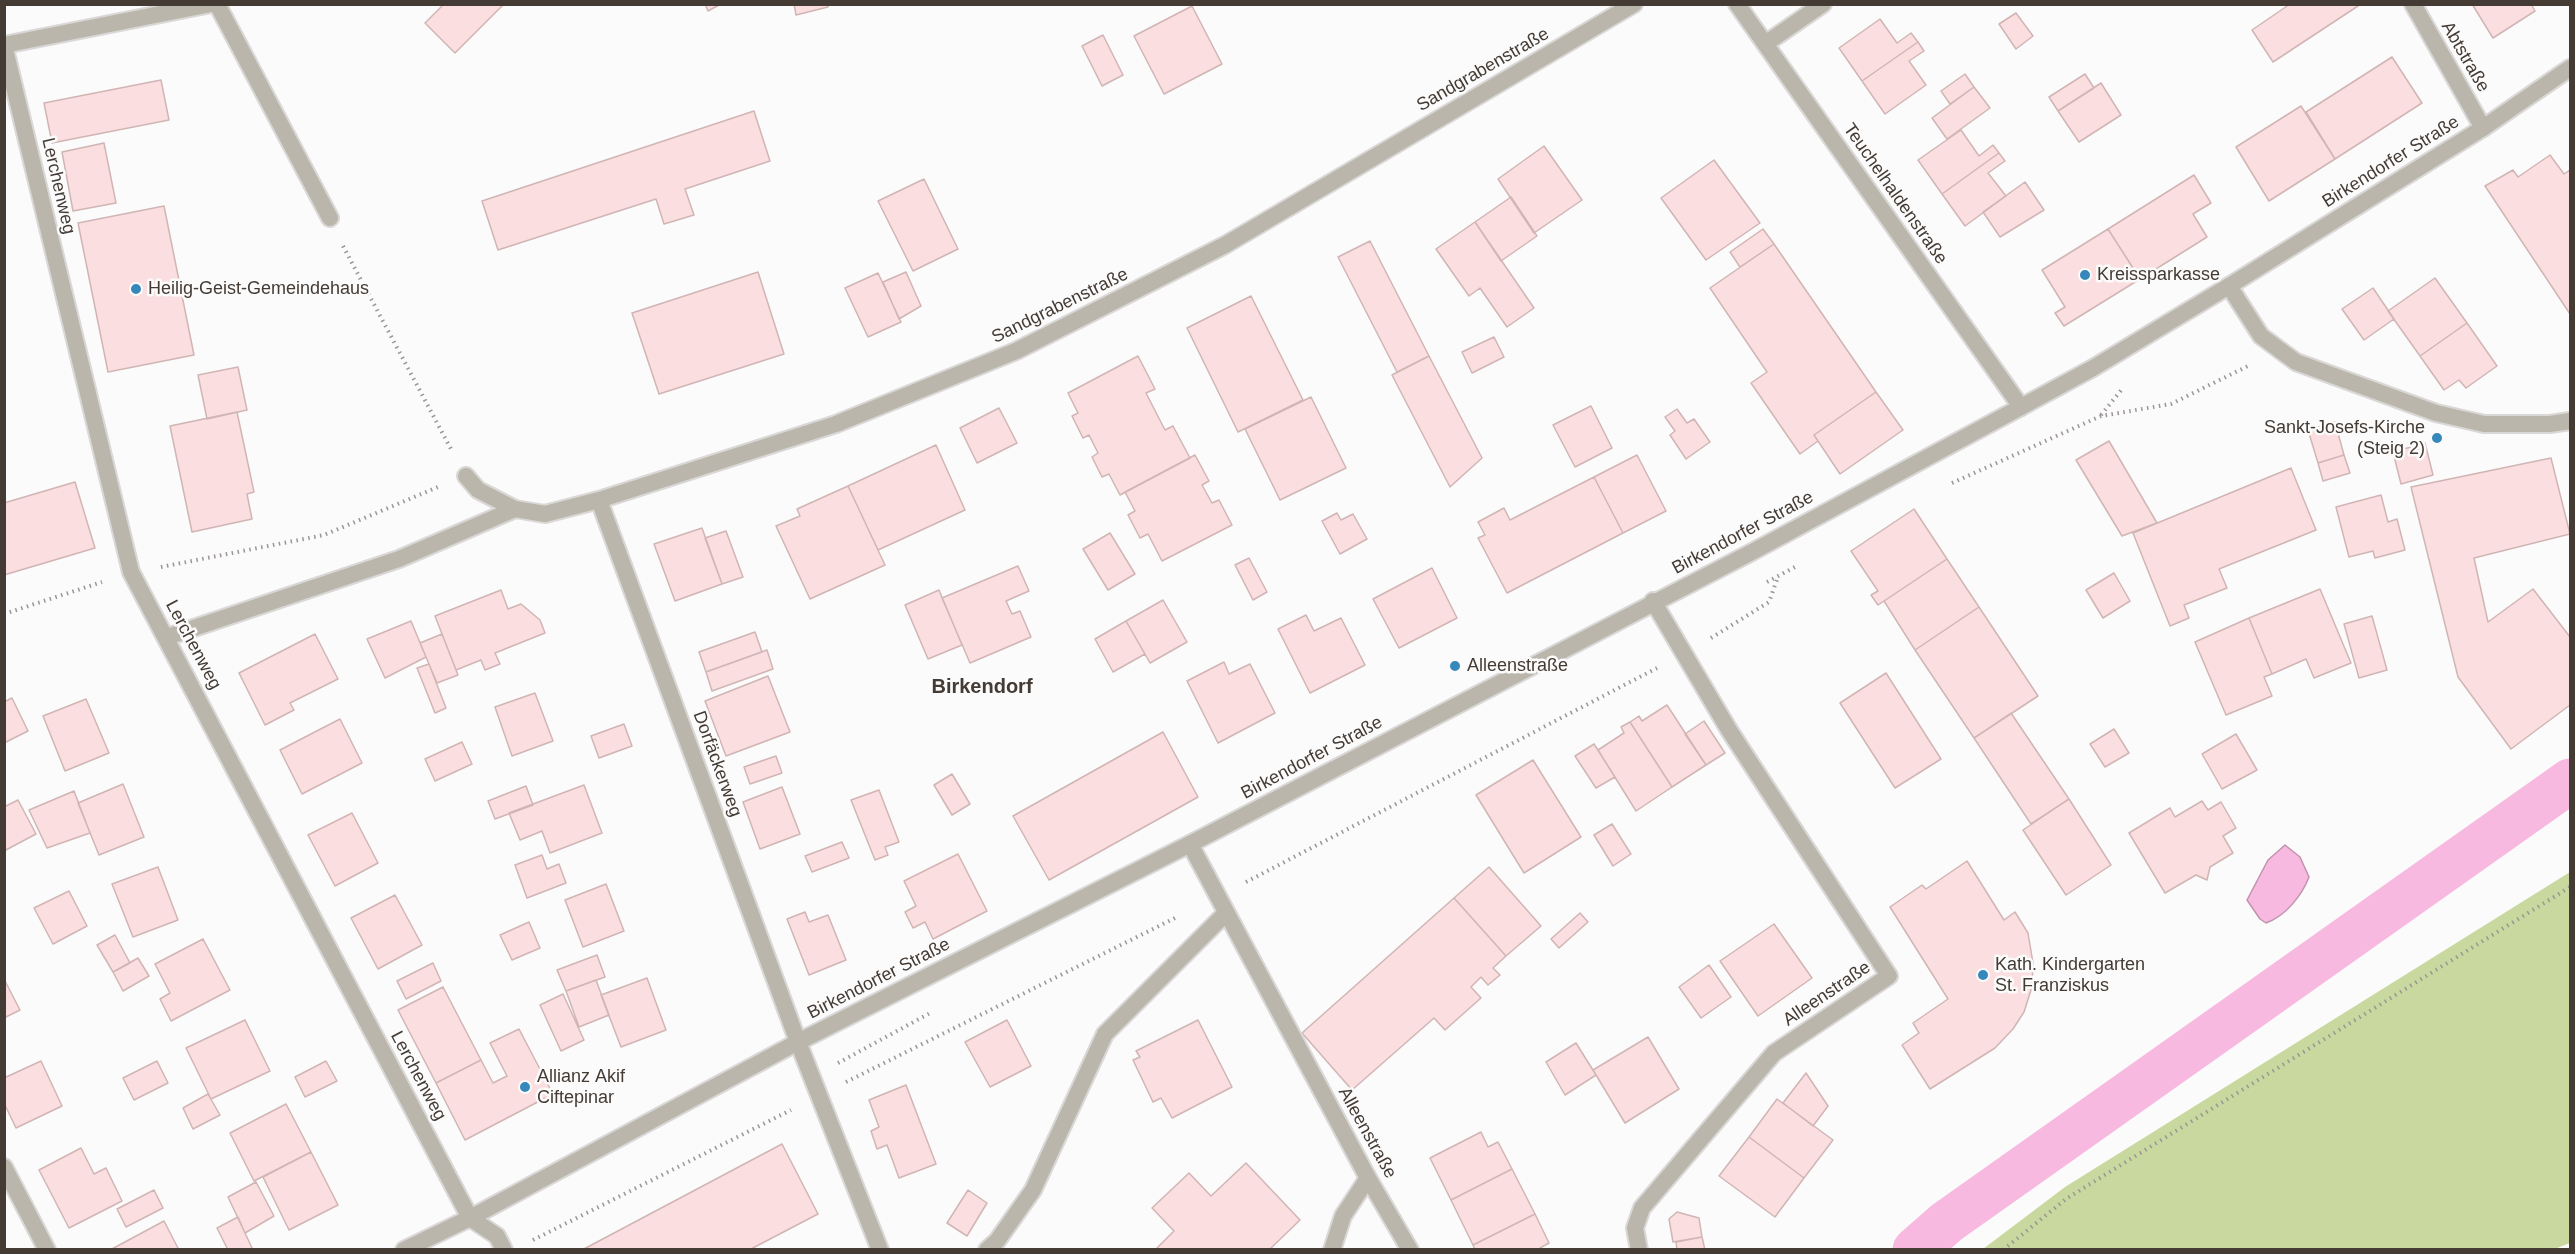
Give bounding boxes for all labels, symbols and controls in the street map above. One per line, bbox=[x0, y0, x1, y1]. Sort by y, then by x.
street label: Abtstraße bbox=[2436, 18, 2494, 96]
street label: Sandgrabenstraße bbox=[1413, 23, 1553, 117]
street label: Birkendorfer Straße bbox=[2319, 111, 2463, 213]
street label: Teuchelhaldenstraße bbox=[1838, 119, 1952, 269]
street label: Lerchenweg bbox=[36, 136, 80, 236]
street label: Sandgrabenstraße bbox=[988, 264, 1132, 348]
place label: Kreissparkasse bbox=[2097, 264, 2220, 286]
marker: Kreissparkasse bbox=[2078, 268, 2092, 282]
place label: Heilig-Geist-Gemeindehaus bbox=[148, 278, 369, 300]
marker: Heilig-Geist-Gemeindehaus bbox=[129, 282, 143, 296]
place label: Sankt-Josefs-Kirche (Steig 2) bbox=[2264, 417, 2425, 460]
marker: Sankt-Josefs-Kirche (Steig 2) bbox=[2430, 431, 2444, 445]
street label: Birkendorfer Straße bbox=[1669, 487, 1817, 579]
street label: Lerchenweg bbox=[160, 597, 226, 693]
place label: Alleenstraße bbox=[1467, 655, 1568, 677]
marker: Alleenstraße bbox=[1448, 659, 1462, 673]
district label: Birkendorf bbox=[931, 675, 1033, 699]
street label: Dorfäckerweg bbox=[688, 708, 746, 820]
street label: Birkendorfer Straße bbox=[1238, 712, 1386, 804]
street label: Birkendorfer Straße bbox=[804, 934, 954, 1024]
place label: Kath. Kindergarten St. Franziskus bbox=[1995, 954, 2145, 996]
street label: Alleenstraße bbox=[1779, 957, 1875, 1031]
marker: Kath. Kindergarten St. Franziskus bbox=[1976, 968, 1990, 982]
street label: Lerchenweg bbox=[385, 1028, 451, 1124]
place label: Allianz Akif Ciftepinar bbox=[537, 1066, 625, 1108]
marker: Allianz Akif Ciftepinar bbox=[518, 1080, 532, 1094]
street label: Alleenstraße bbox=[1333, 1084, 1401, 1182]

